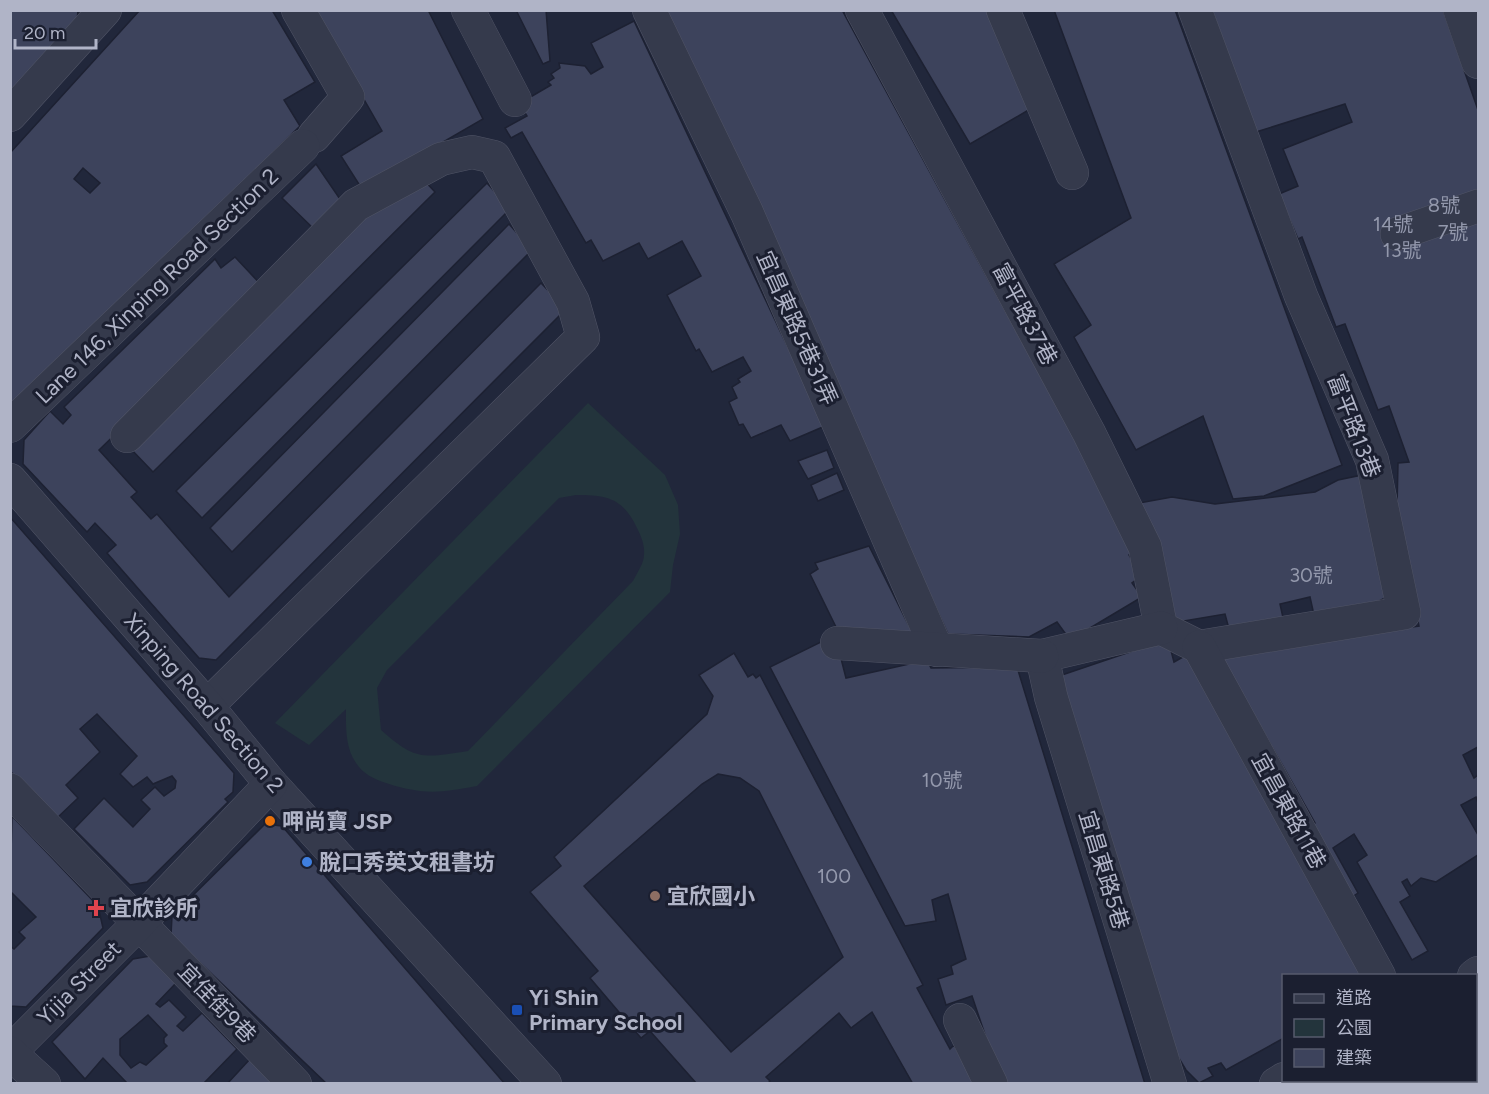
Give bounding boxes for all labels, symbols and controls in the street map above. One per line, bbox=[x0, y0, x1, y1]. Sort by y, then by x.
scale bar bbox=[15, 12, 96, 50]
text: 20 m bbox=[24, 22, 65, 44]
street label: Lane 146, Xinping Road Section 2 bbox=[30, 163, 284, 409]
house number: 8號 bbox=[1428, 193, 1460, 217]
house number: 14號 bbox=[1373, 212, 1413, 236]
house number: 7號 bbox=[1438, 220, 1468, 244]
house number: 13號 bbox=[1382, 238, 1422, 262]
street label: 宜昌東路5巷31弄 bbox=[751, 247, 843, 409]
street label: 富平路37巷 bbox=[987, 258, 1063, 370]
street label: 富平路13巷 bbox=[1322, 370, 1386, 482]
house number: 30號 bbox=[1289, 563, 1333, 587]
street label: Xinping Road Section 2 bbox=[119, 608, 289, 798]
street label: 宜昌東路11巷 bbox=[1246, 748, 1332, 874]
house number: 10號 bbox=[921, 768, 963, 792]
street label: 宜昌東路5巷 bbox=[1073, 807, 1135, 933]
place label: 呷尚寶 JSP bbox=[282, 808, 392, 835]
marker: 呷尚寶 JSP bbox=[263, 814, 277, 828]
place label: 脫口秀英文租書坊 bbox=[319, 849, 495, 876]
marker: 脫口秀英文租書坊 bbox=[300, 855, 314, 869]
house number: 100 bbox=[817, 864, 851, 888]
place label: 宜欣國小 bbox=[667, 883, 755, 910]
marker: 宜欣國小 bbox=[648, 889, 662, 903]
place label: 宜欣診所 bbox=[110, 895, 198, 922]
marker: 宜欣診所 bbox=[87, 899, 105, 917]
street label: Yijia Street bbox=[31, 935, 127, 1031]
street label: 宜佳街9巷 bbox=[172, 957, 262, 1049]
legend bbox=[1282, 974, 1477, 1082]
place label: Yi Shin Primary School bbox=[529, 984, 682, 1036]
text: 道路 bbox=[1336, 987, 1372, 1009]
marker: Yi Shin Primary School bbox=[510, 1003, 524, 1017]
text: 公園 bbox=[1336, 1017, 1372, 1039]
text: 建築 bbox=[1336, 1047, 1372, 1069]

